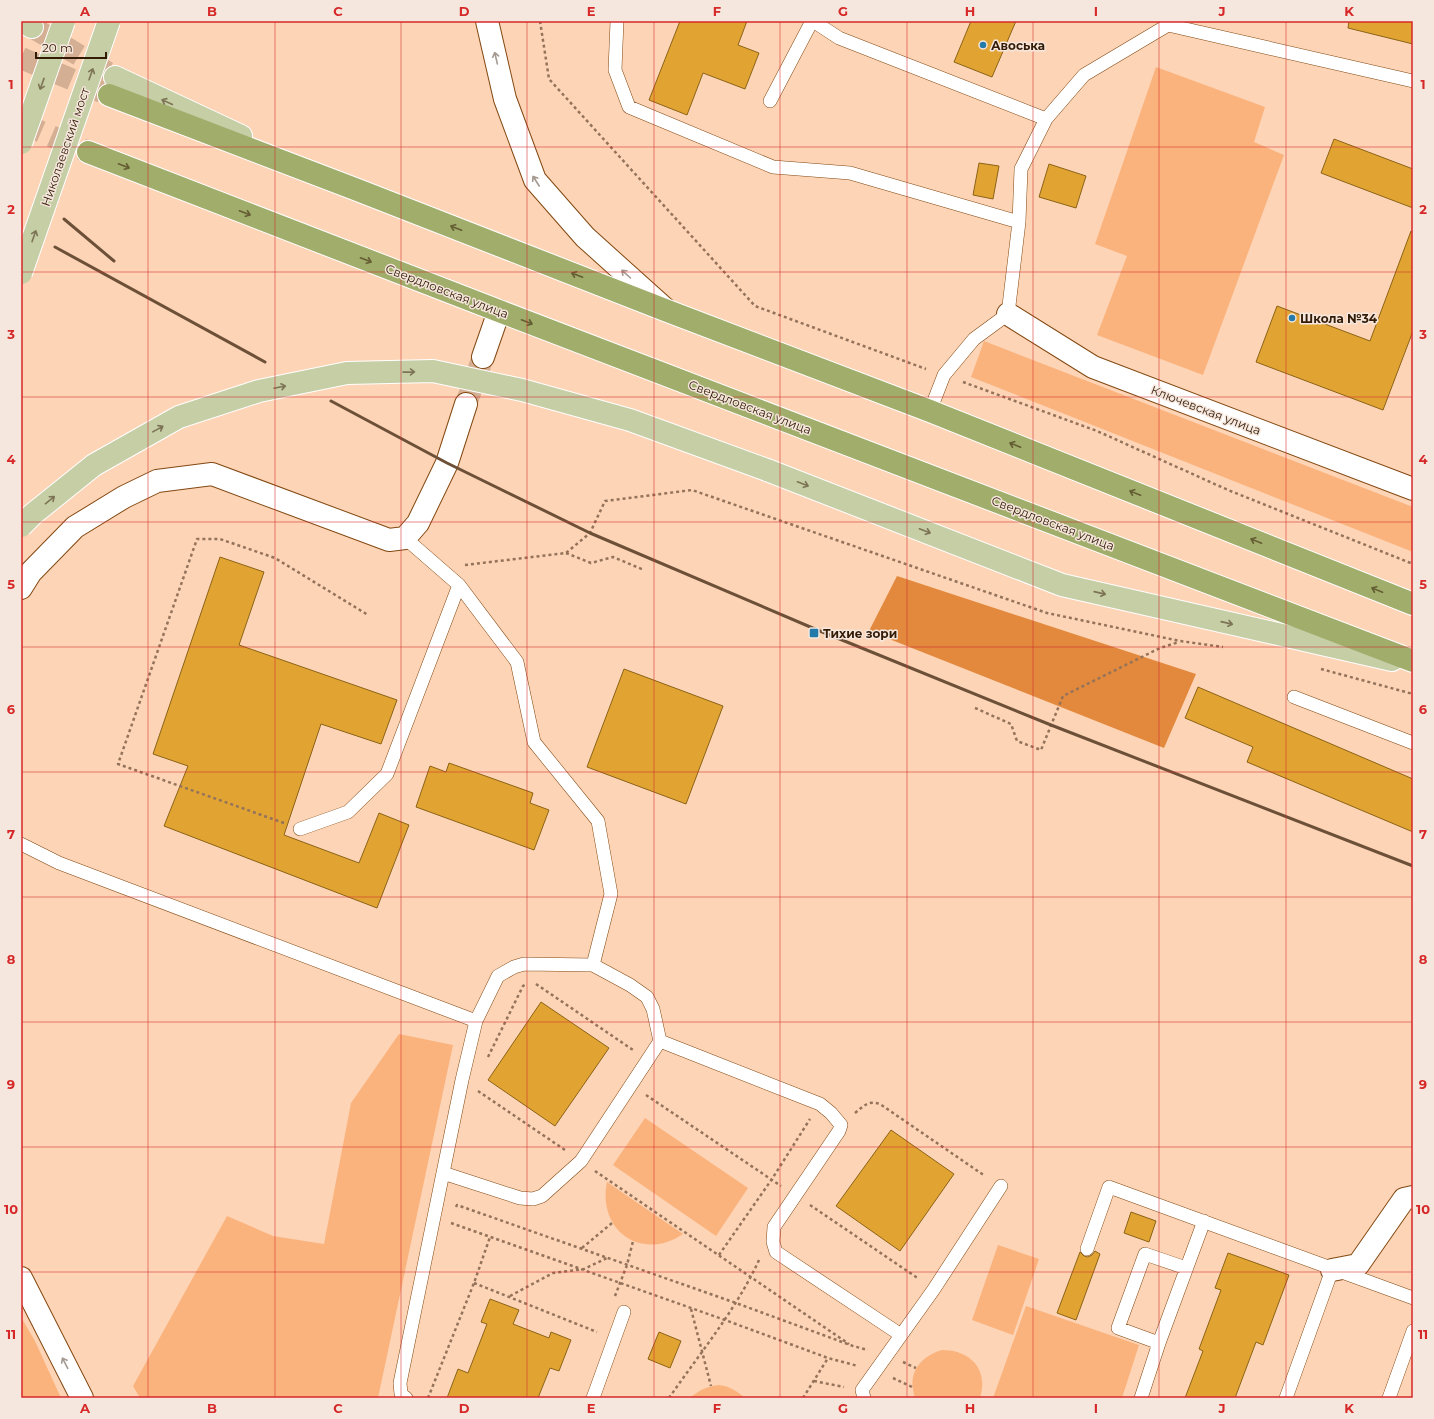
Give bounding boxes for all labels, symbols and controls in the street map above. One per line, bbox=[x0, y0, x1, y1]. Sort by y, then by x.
text: A bbox=[79, 3, 91, 19]
text: B bbox=[207, 3, 217, 19]
text: C bbox=[333, 3, 343, 19]
text: D bbox=[459, 3, 470, 19]
text: E bbox=[587, 3, 596, 19]
text: F bbox=[713, 3, 721, 19]
text: G bbox=[838, 3, 848, 19]
text: H bbox=[965, 3, 975, 19]
text: I bbox=[1094, 3, 1098, 19]
text: J bbox=[1217, 3, 1226, 19]
text: K bbox=[1344, 3, 1354, 19]
scale bar bbox=[36, 34, 106, 60]
place label: Авоська bbox=[991, 38, 1045, 53]
text: 20 m bbox=[42, 40, 73, 55]
marker: Авоська bbox=[978, 40, 988, 50]
one-way arrow bbox=[491, 52, 499, 65]
one-way arrow bbox=[87, 69, 95, 81]
text: 1 bbox=[8, 76, 14, 92]
text: 1 bbox=[1420, 76, 1426, 92]
one-way arrow bbox=[38, 78, 45, 91]
street label: Николаевский мост bbox=[38, 85, 92, 208]
one-way arrow bbox=[162, 98, 174, 105]
one-way arrow bbox=[117, 162, 129, 170]
one-way arrow bbox=[532, 175, 540, 187]
text: 2 bbox=[7, 201, 15, 217]
text: 2 bbox=[1419, 201, 1427, 217]
one-way arrow bbox=[239, 209, 251, 217]
one-way arrow bbox=[450, 224, 462, 232]
one-way arrow bbox=[31, 230, 38, 243]
one-way arrow bbox=[360, 256, 372, 264]
street label: Свердловская улица bbox=[383, 261, 511, 321]
one-way arrow bbox=[621, 270, 631, 279]
one-way arrow bbox=[571, 271, 583, 279]
place label: Школа №34 bbox=[1300, 311, 1378, 326]
marker: Школа №34 bbox=[1287, 313, 1297, 323]
one-way arrow bbox=[520, 318, 532, 326]
text: 3 bbox=[6, 326, 15, 342]
text: 3 bbox=[1418, 326, 1427, 342]
one-way arrow bbox=[402, 368, 415, 376]
street label: Свердловская улица bbox=[686, 377, 814, 437]
one-way arrow bbox=[274, 382, 287, 390]
street label: Ключевская улица bbox=[1149, 382, 1263, 438]
one-way arrow bbox=[152, 424, 164, 432]
one-way arrow bbox=[1009, 440, 1021, 448]
text: 4 bbox=[7, 451, 16, 467]
text: 4 bbox=[1419, 451, 1428, 467]
one-way arrow bbox=[797, 481, 809, 488]
one-way arrow bbox=[1130, 489, 1142, 497]
street label: Свердловская улица bbox=[989, 493, 1117, 553]
one-way arrow bbox=[44, 496, 55, 504]
one-way arrow bbox=[918, 528, 930, 536]
one-way arrow bbox=[1251, 537, 1263, 545]
text: 5 bbox=[7, 576, 15, 592]
text: 5 bbox=[1419, 576, 1427, 592]
one-way arrow bbox=[1371, 585, 1383, 593]
one-way arrow bbox=[1093, 590, 1106, 598]
one-way arrow bbox=[1220, 619, 1233, 627]
place label: Тихие зори bbox=[823, 626, 897, 641]
marker: Тихие зори bbox=[808, 627, 820, 639]
text: 6 bbox=[7, 701, 16, 717]
text: 6 bbox=[1419, 701, 1428, 717]
text: 7 bbox=[7, 826, 15, 842]
text: 7 bbox=[1419, 826, 1427, 842]
text: 8 bbox=[7, 951, 16, 967]
text: 8 bbox=[1419, 951, 1428, 967]
text: 9 bbox=[7, 1076, 15, 1092]
text: 9 bbox=[1419, 1076, 1427, 1092]
text: 10 bbox=[4, 1201, 18, 1217]
text: 10 bbox=[1416, 1201, 1430, 1217]
text: 11 bbox=[6, 1326, 16, 1342]
text: 11 bbox=[1418, 1326, 1428, 1342]
one-way arrow bbox=[60, 1357, 68, 1369]
text: A bbox=[79, 1400, 91, 1416]
text: B bbox=[207, 1400, 217, 1416]
text: C bbox=[333, 1400, 343, 1416]
text: D bbox=[459, 1400, 470, 1416]
text: E bbox=[587, 1400, 596, 1416]
text: F bbox=[713, 1400, 721, 1416]
text: G bbox=[838, 1400, 848, 1416]
text: H bbox=[965, 1400, 975, 1416]
text: I bbox=[1094, 1400, 1098, 1416]
text: J bbox=[1217, 1400, 1226, 1416]
text: K bbox=[1344, 1400, 1354, 1416]

